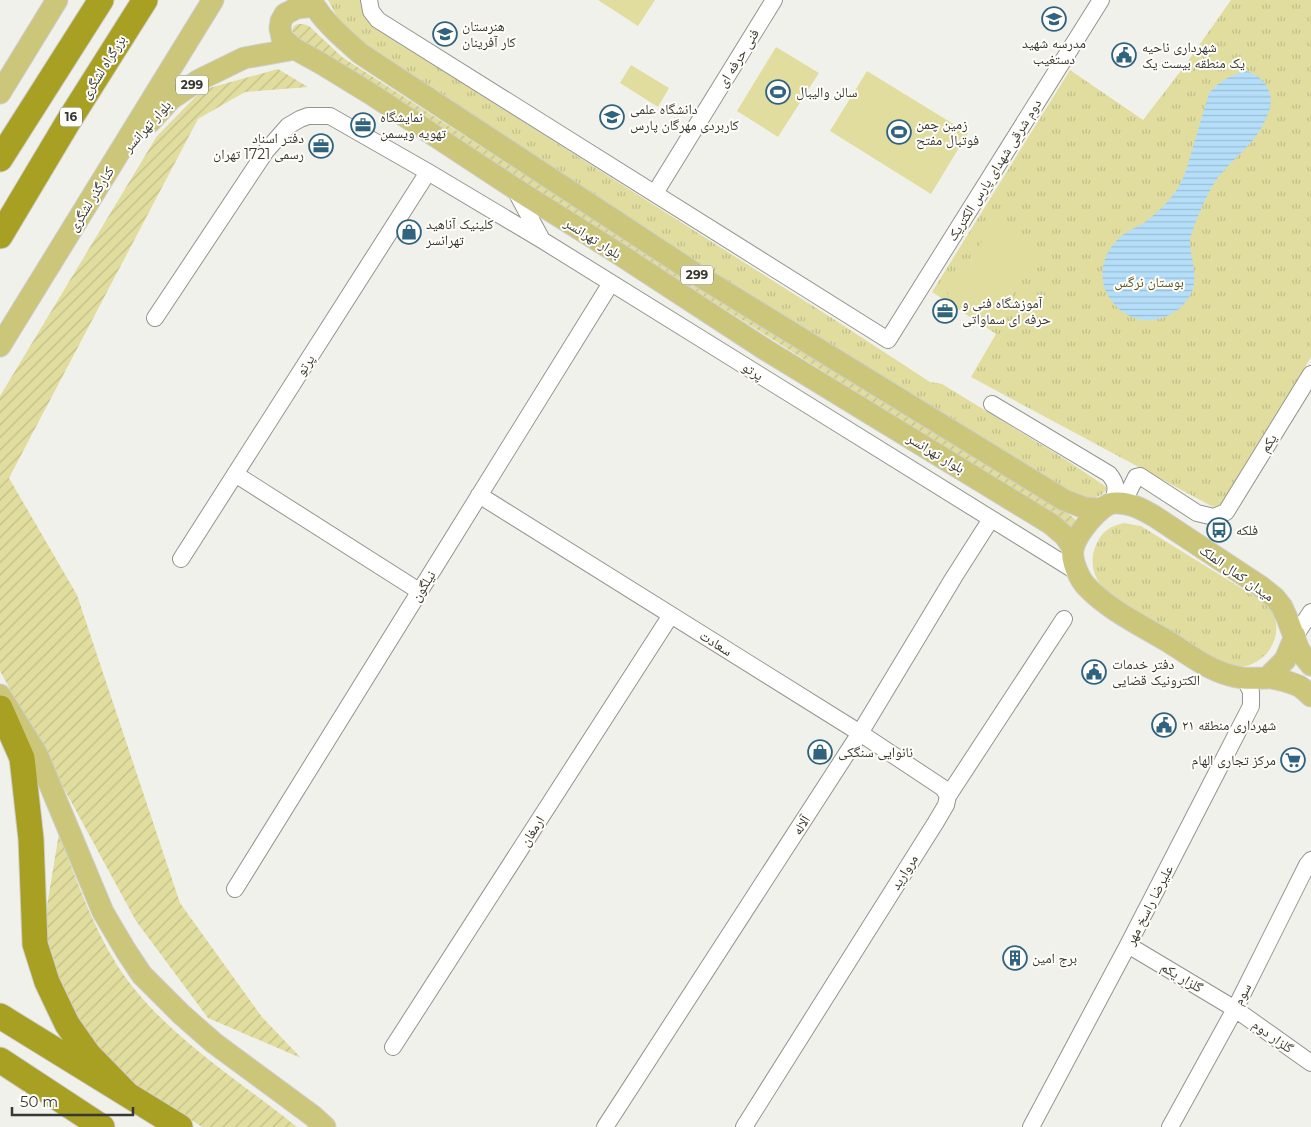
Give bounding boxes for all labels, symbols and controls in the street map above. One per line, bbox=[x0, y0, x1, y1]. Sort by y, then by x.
school or university icon: مدرسه شهید دستغیب bbox=[1041, 6, 1067, 32]
place label: هنرستان کار آفرینان bbox=[462, 17, 516, 51]
school or university icon: هنرستان کار آفرینان bbox=[432, 21, 458, 47]
street label: فنی حرفه ای bbox=[713, 25, 763, 91]
street label: بزرگراه لشگری bbox=[76, 32, 130, 102]
place label: مدرسه شهید دستغیب bbox=[1022, 34, 1086, 68]
place label: شهرداری ناحیه یک منطقه بیست یک bbox=[1142, 38, 1245, 72]
public building icon: شهرداری ناحیه یک منطقه بیست یک bbox=[1111, 42, 1137, 68]
road number: 299 bbox=[176, 76, 208, 94]
sports icon: سالن والیبال bbox=[765, 79, 791, 105]
place label: سالن والیبال bbox=[796, 83, 857, 101]
street label: دوم شرقی شهدای پارس الکتریک bbox=[943, 95, 1046, 245]
street label: بلوار تهرانسر bbox=[118, 96, 175, 157]
place label: دانشگاه علمی کاربردی مهرگان پارس bbox=[630, 100, 739, 134]
school or university icon: دانشگاه علمی کاربردی مهرگان پارس bbox=[599, 104, 625, 130]
road number: 16 bbox=[60, 108, 82, 126]
place label: نمایشگاه تهویه ویسمن bbox=[380, 108, 446, 142]
office icon: نمایشگاه تهویه ویسمن bbox=[350, 112, 376, 138]
place label: زمین چمن فوتبال مفتح bbox=[916, 115, 979, 150]
sports icon: زمین چمن فوتبال مفتح bbox=[886, 119, 912, 145]
place label: دفتر اسناد رسمی 1721 تهران bbox=[213, 129, 304, 163]
office icon: دفتر اسناد رسمی 1721 تهران bbox=[308, 133, 334, 159]
street label: کنارگذر لشگری bbox=[64, 163, 118, 235]
street label: بلوار تهرانسر bbox=[560, 213, 625, 263]
place label: کلینیک آناهید تهرانسر bbox=[425, 215, 494, 249]
shop icon: کلینیک آناهید تهرانسر bbox=[396, 219, 422, 245]
road number: 299 bbox=[681, 266, 713, 284]
park label: بوستان نرگس bbox=[1114, 273, 1184, 291]
place label: آموزشگاه فنی و حرفه ای سماواتی bbox=[962, 294, 1051, 328]
office icon: آموزشگاه فنی و حرفه ای سماواتی bbox=[932, 298, 958, 324]
street label: پرتو bbox=[292, 351, 319, 379]
street label: پرتو bbox=[739, 358, 767, 385]
street label: بلوار تهرانسر bbox=[903, 428, 968, 477]
street label: یکم bbox=[1255, 430, 1282, 456]
bus stop icon: فلکه bbox=[1206, 517, 1232, 543]
place label: فلکه bbox=[1236, 521, 1258, 539]
street label: میدان کمال الملک bbox=[1196, 541, 1278, 605]
street label: نیلگون bbox=[406, 567, 440, 605]
street label: سعادت bbox=[696, 626, 736, 660]
place label: دفتر خدمات الکترونیک قضایی bbox=[1112, 655, 1200, 689]
public building icon: دفتر خدمات الکترونیک قضایی bbox=[1081, 659, 1107, 685]
public building icon: شهرداری منطقه ۲۱ bbox=[1151, 712, 1177, 738]
place label: شهرداری منطقه ۲۱ bbox=[1182, 716, 1276, 734]
shop icon: نانوایی سنگکی bbox=[807, 739, 833, 765]
place label: نانوایی سنگکی bbox=[838, 743, 913, 761]
supermarket icon: مرکز تجاری الهام bbox=[1280, 747, 1306, 773]
place label: مرکز تجاری الهام bbox=[1191, 751, 1276, 770]
street label: آلاله bbox=[788, 811, 814, 838]
street label: ارمغان bbox=[516, 812, 548, 850]
street label: مروارید bbox=[886, 851, 922, 893]
street label: علیرضا راسخ مهر bbox=[1121, 862, 1178, 950]
building icon: برج امین bbox=[1002, 945, 1028, 971]
place label: برج امین bbox=[1032, 949, 1077, 968]
street label: گلزار یکم bbox=[1157, 957, 1206, 997]
street label: سوم bbox=[1229, 980, 1256, 1009]
street label: گلزار دوم bbox=[1248, 1015, 1297, 1058]
scale bar bbox=[12, 1084, 134, 1116]
text: 50 m bbox=[20, 1092, 58, 1111]

